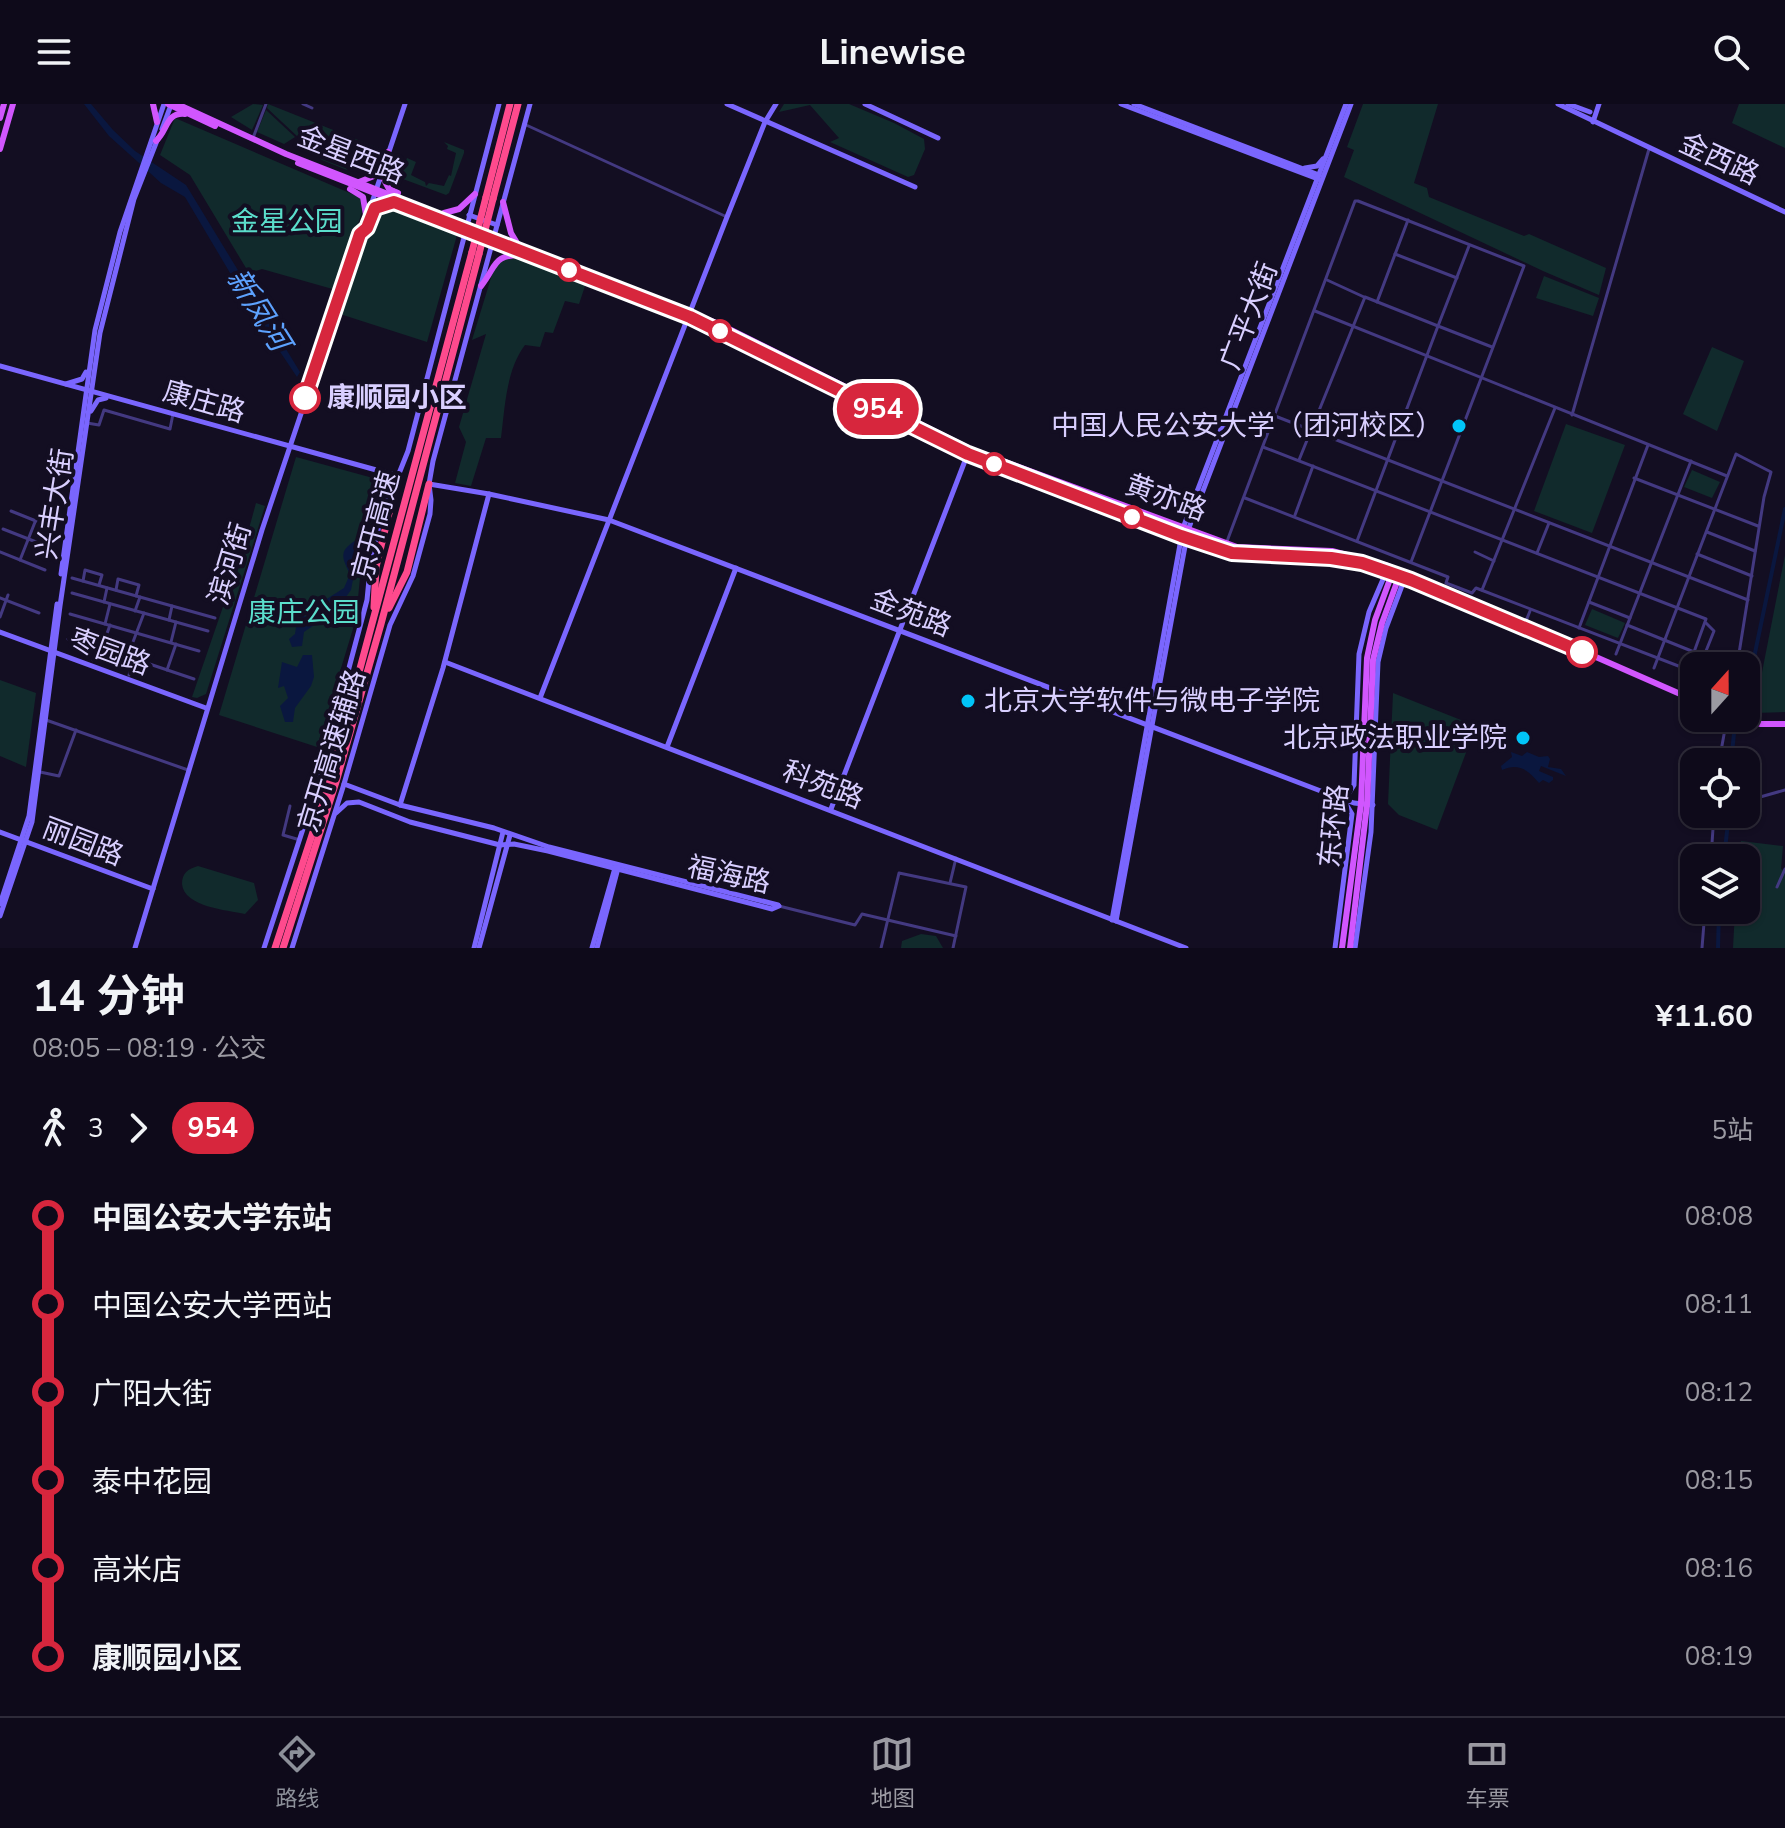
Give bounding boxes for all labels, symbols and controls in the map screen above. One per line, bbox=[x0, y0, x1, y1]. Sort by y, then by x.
text: Linewise bbox=[819, 28, 966, 77]
icon: menu bbox=[32, 30, 76, 74]
icon: search bbox=[1709, 30, 1753, 74]
street label: 金星西路 bbox=[292, 117, 410, 193]
street label: 金西路 bbox=[1673, 124, 1765, 194]
park label: 金星公园 bbox=[231, 203, 343, 241]
street label: 广平大街 bbox=[1211, 257, 1287, 375]
unlabelled marker bbox=[558, 259, 580, 281]
water label: 新凤河 bbox=[217, 261, 302, 363]
unlabelled marker bbox=[709, 320, 731, 342]
street label: 康庄路 bbox=[158, 372, 250, 432]
place label: 康顺园小区 bbox=[327, 379, 467, 417]
marker: 康顺园小区 bbox=[290, 383, 320, 413]
line badge: 954 bbox=[832, 383, 924, 435]
text: 954 bbox=[853, 390, 903, 428]
place label: 中国人民公安大学（团河校区） bbox=[1051, 407, 1443, 445]
marker: 中国人民公安大学（团河校区） bbox=[1450, 417, 1468, 435]
street label: 兴丰大街 bbox=[27, 446, 83, 562]
unlabelled marker bbox=[983, 453, 1005, 475]
street label: 黄亦路 bbox=[1120, 466, 1212, 530]
street label: 京开高速 bbox=[343, 467, 409, 585]
unlabelled marker bbox=[1121, 506, 1143, 528]
street label: 滨河街 bbox=[200, 518, 260, 610]
street label: 金苑路 bbox=[865, 580, 957, 646]
park label: 康庄公园 bbox=[248, 594, 360, 632]
street label: 枣园路 bbox=[64, 620, 156, 684]
unlabelled marker bbox=[1567, 637, 1597, 667]
north arrow bbox=[1680, 652, 1760, 732]
map controls bbox=[1680, 652, 1760, 924]
street label: 京开高速辅路 bbox=[289, 665, 375, 837]
place label: 北京大学软件与微电子学院 bbox=[984, 682, 1320, 720]
marker: 北京大学软件与微电子学院 bbox=[959, 692, 977, 710]
place label: 北京政法职业学院 bbox=[1283, 719, 1507, 757]
marker: 北京政法职业学院 bbox=[1514, 729, 1532, 747]
button: locate bbox=[1680, 748, 1760, 828]
street label: 科苑路 bbox=[777, 752, 869, 818]
street label: 东环路 bbox=[1311, 782, 1357, 870]
street label: 丽园路 bbox=[37, 809, 129, 875]
button: layers bbox=[1680, 844, 1760, 924]
street label: 福海路 bbox=[684, 848, 774, 902]
text: 14 分钟 bbox=[32, 967, 185, 1027]
text: ¥11.60 bbox=[1656, 996, 1753, 1037]
text: 08:05 – 08:19 · 公交 bbox=[32, 1031, 266, 1066]
icon: walk bbox=[32, 1106, 76, 1150]
icon: forward bbox=[116, 1106, 160, 1150]
text: 954 bbox=[188, 1109, 238, 1147]
text: 3 bbox=[88, 1111, 104, 1146]
text: 5站 bbox=[1711, 1113, 1753, 1148]
text: 中国公安大学东站 bbox=[92, 1198, 332, 1239]
text: 08:08 bbox=[1685, 1199, 1753, 1234]
text: 中国公安大学西站 bbox=[92, 1286, 332, 1327]
text: 08:11 bbox=[1685, 1287, 1753, 1322]
text: 广阳大街 bbox=[92, 1374, 212, 1415]
text: 08:12 bbox=[1685, 1375, 1753, 1410]
text: 泰中花园 bbox=[92, 1462, 212, 1503]
text: 08:15 bbox=[1685, 1463, 1753, 1498]
text: 高米店 bbox=[92, 1550, 182, 1591]
text: 08:16 bbox=[1685, 1551, 1753, 1586]
text: 康顺园小区 bbox=[92, 1638, 242, 1679]
text: 08:19 bbox=[1685, 1639, 1753, 1674]
tab: 路线 bbox=[275, 1732, 320, 1814]
tab: 地图 bbox=[870, 1732, 915, 1814]
tab: 车票 bbox=[1465, 1732, 1510, 1814]

